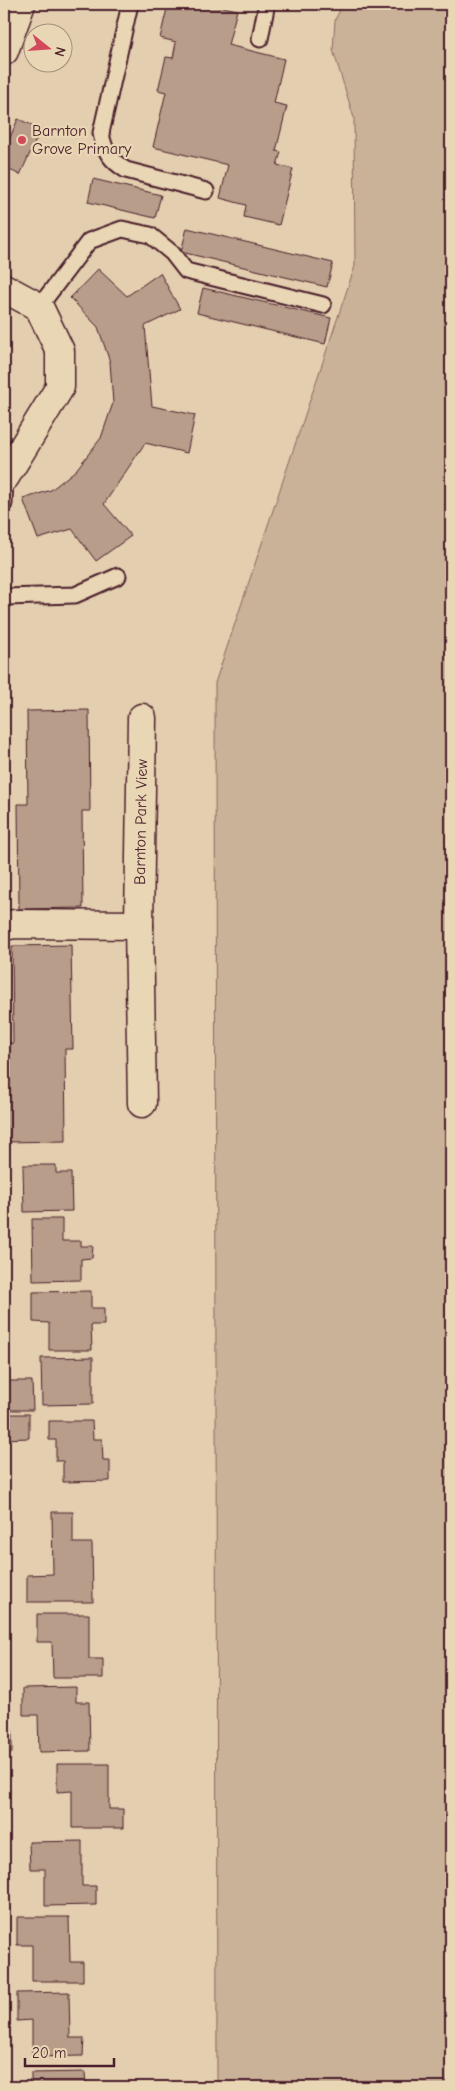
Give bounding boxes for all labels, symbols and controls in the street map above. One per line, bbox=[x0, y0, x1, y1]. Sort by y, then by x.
north arrow bbox=[22, 22, 72, 72]
text: N bbox=[50, 45, 69, 59]
place label: Barnton Grove Primary bbox=[32, 122, 132, 158]
marker: Barnton Grove Primary bbox=[16, 134, 28, 146]
street label: Barnton Park View bbox=[131, 758, 151, 885]
scale bar bbox=[25, 2036, 114, 2068]
text: 20 m bbox=[32, 2044, 66, 2062]

